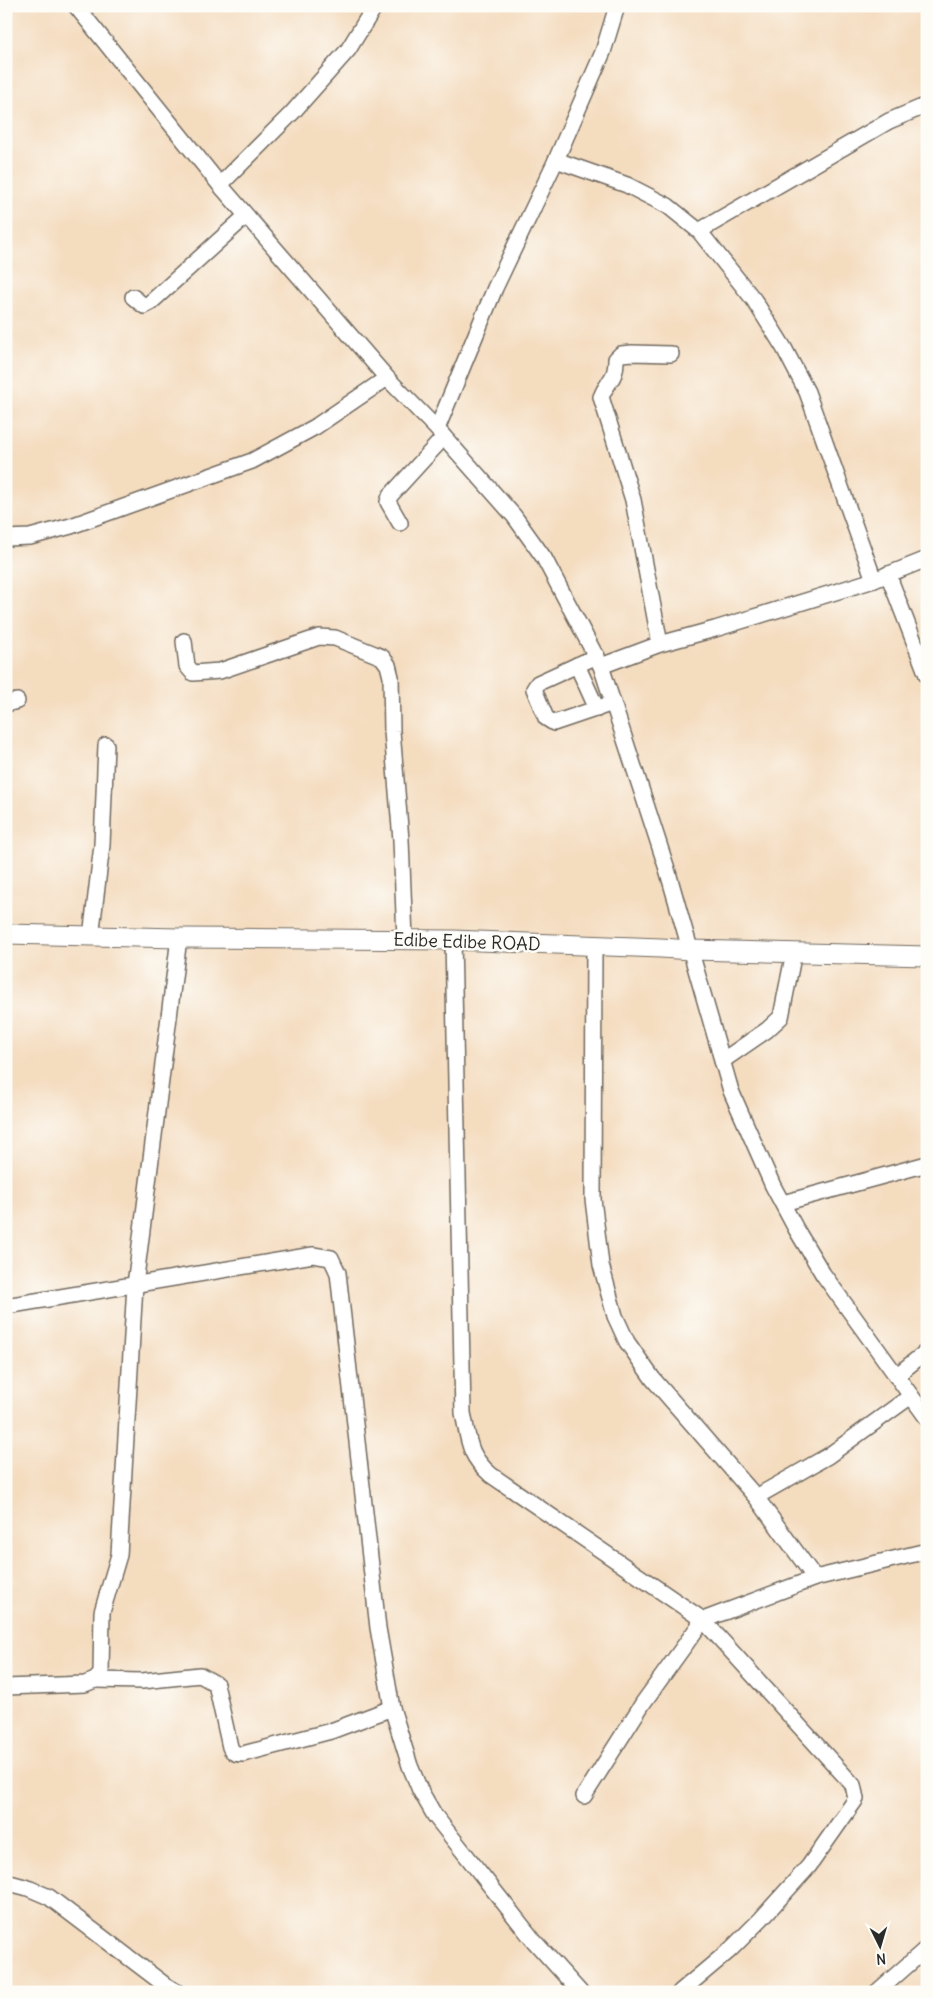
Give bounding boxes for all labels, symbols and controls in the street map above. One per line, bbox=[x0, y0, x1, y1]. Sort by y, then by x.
street label: Edibe Edibe ROAD bbox=[393, 927, 541, 956]
north arrow bbox=[856, 1920, 906, 1970]
text: N bbox=[876, 1950, 887, 1968]

